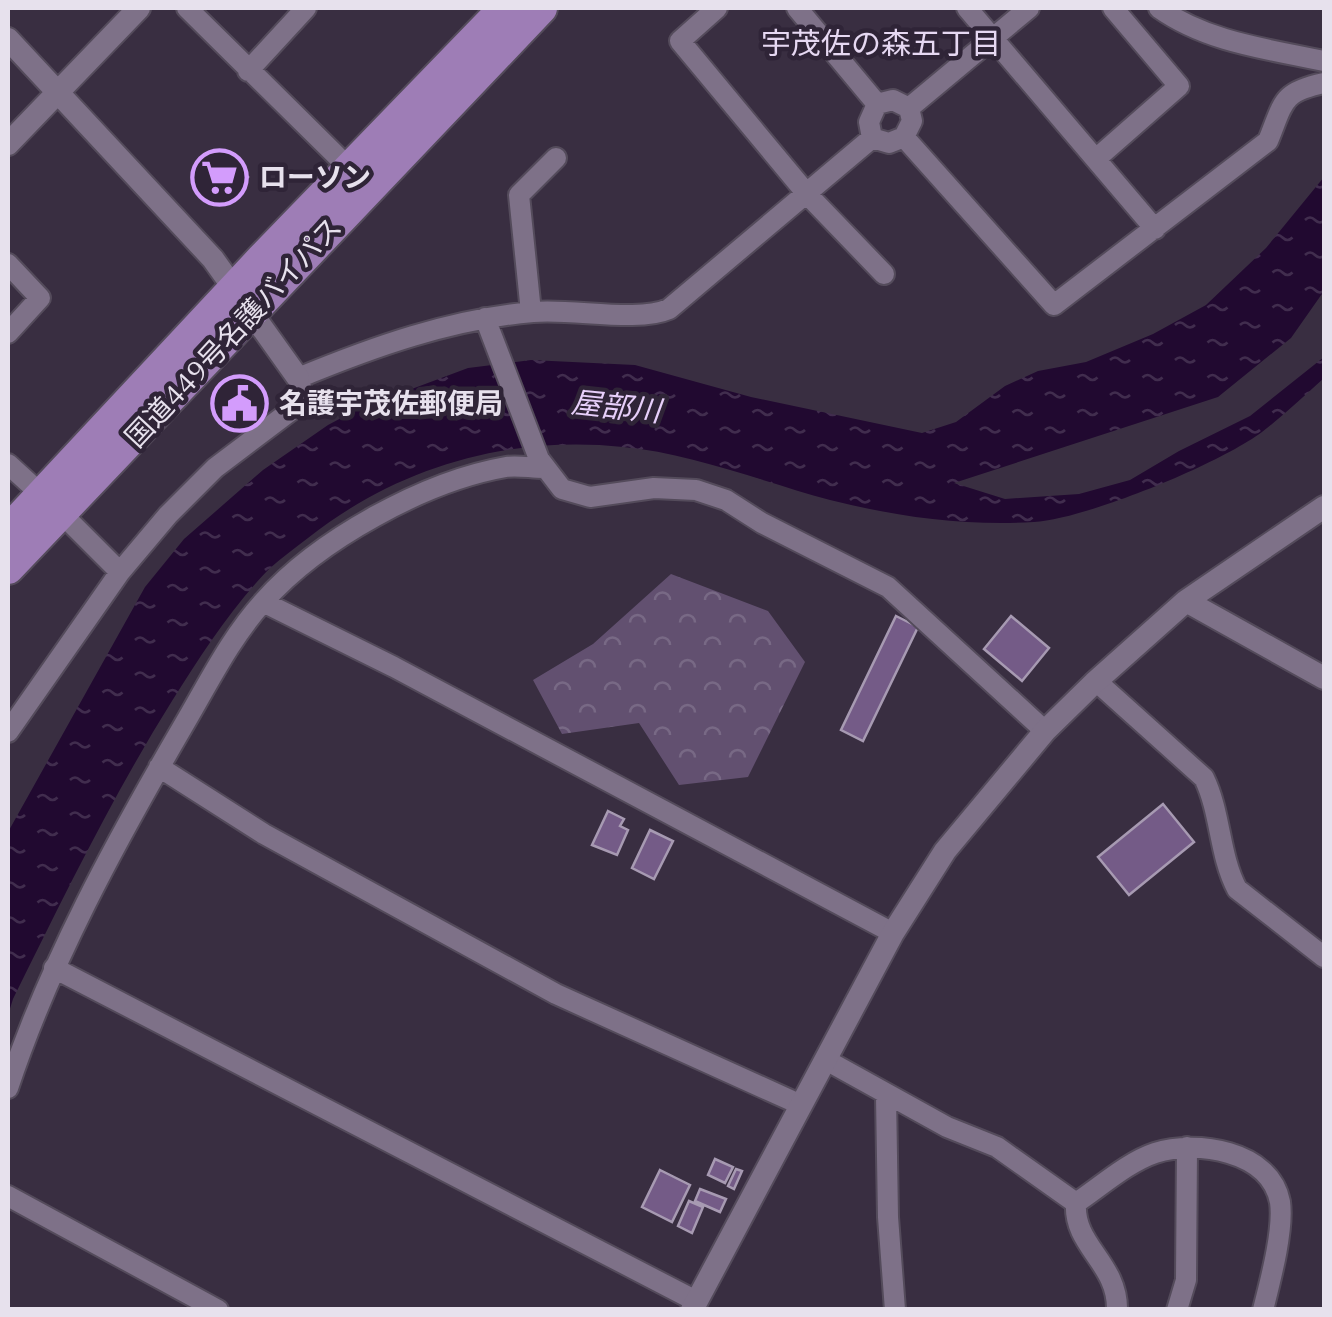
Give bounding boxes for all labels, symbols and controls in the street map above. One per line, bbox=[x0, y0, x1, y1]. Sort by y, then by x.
district label: 宇茂佐の森五丁目 bbox=[761, 23, 1001, 62]
supermarket icon: ローソン bbox=[190, 147, 250, 207]
place label: ローソン bbox=[259, 158, 371, 195]
street label: 国道449号名護バイパス bbox=[116, 209, 349, 455]
public building icon: 名護宇茂佐郵便局 bbox=[210, 373, 270, 433]
water label: 屋部川 bbox=[569, 381, 666, 430]
place label: 名護宇茂佐郵便局 bbox=[279, 384, 503, 421]

